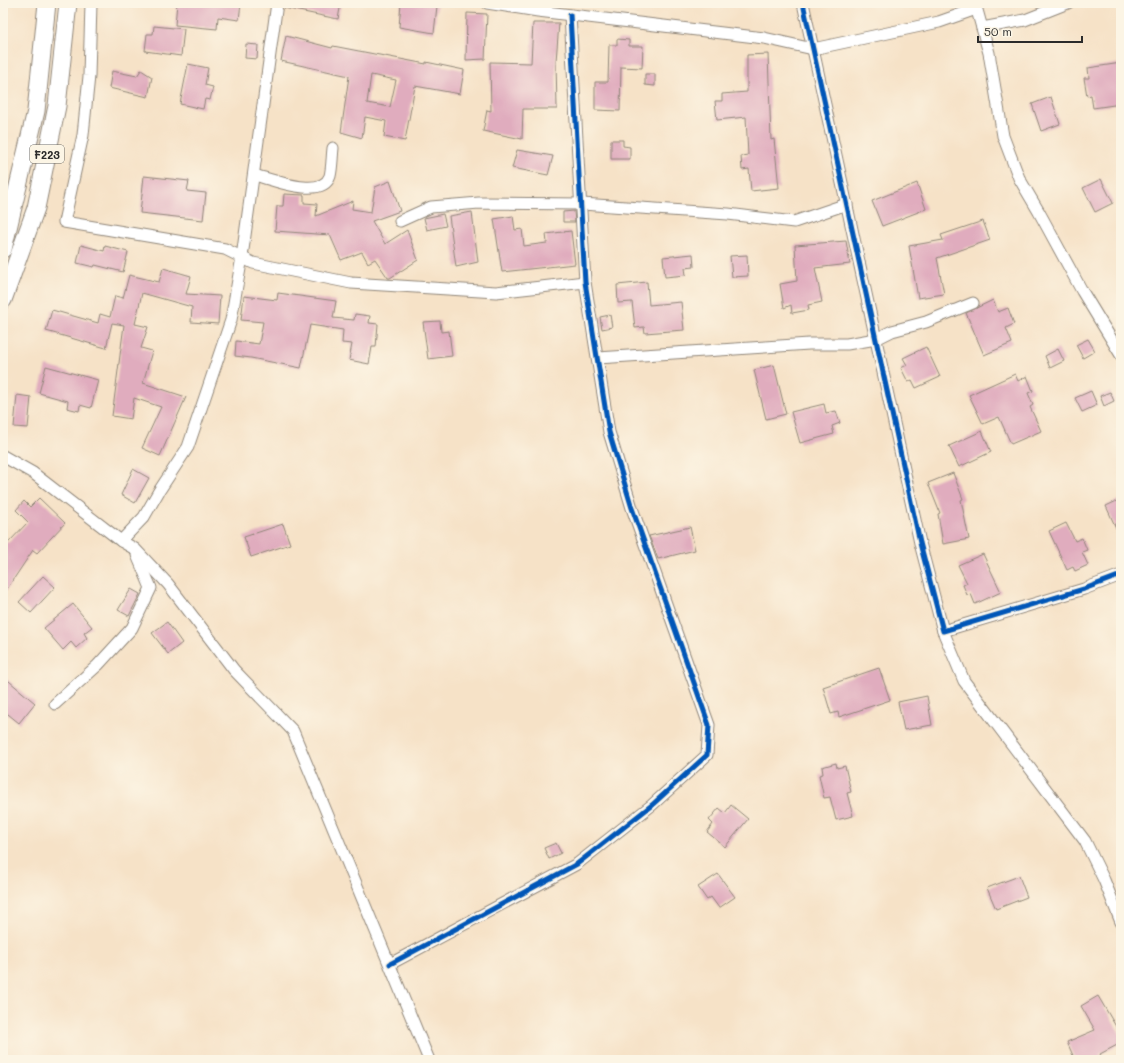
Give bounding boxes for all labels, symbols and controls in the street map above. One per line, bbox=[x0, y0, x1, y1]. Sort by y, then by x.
scale bar bbox=[978, 18, 1082, 44]
text: 50 m bbox=[984, 23, 1012, 39]
road number: F223 bbox=[30, 145, 64, 163]

